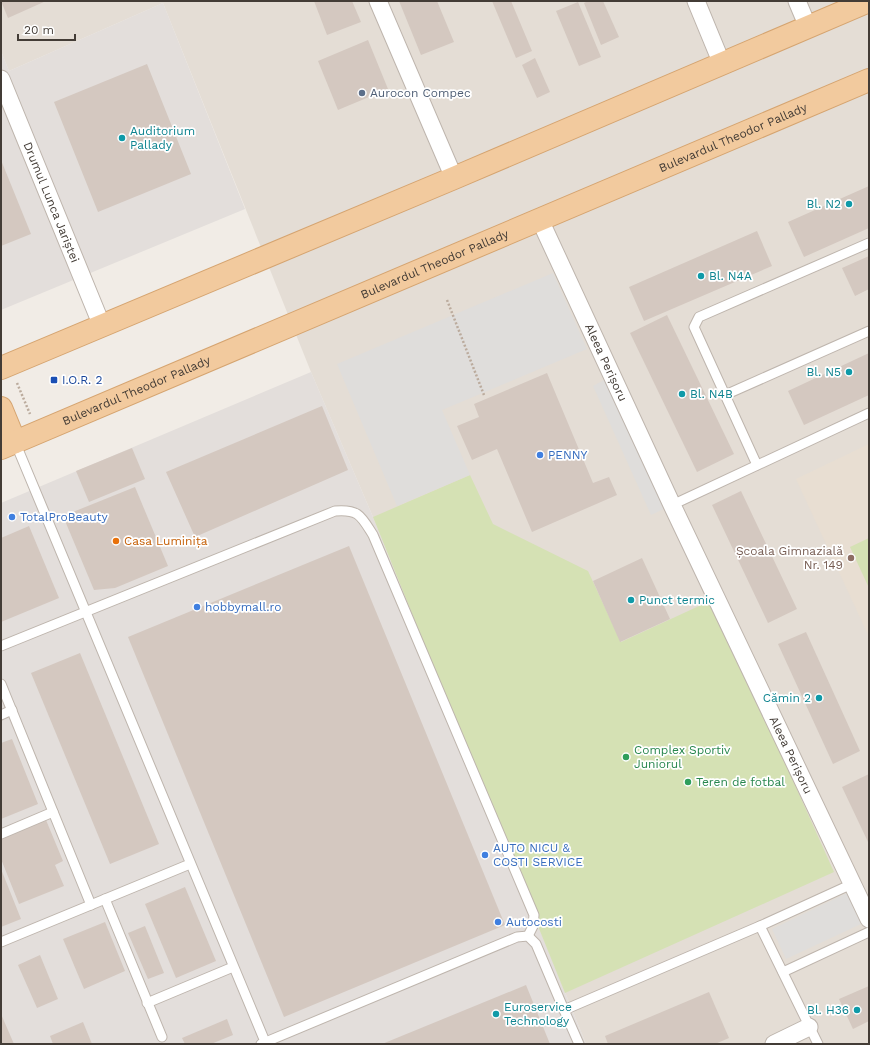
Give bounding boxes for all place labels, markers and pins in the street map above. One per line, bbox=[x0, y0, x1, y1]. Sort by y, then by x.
place label: Aurocon Compec bbox=[370, 86, 471, 100]
marker: Aurocon Compec bbox=[357, 88, 367, 98]
place label: Auditorium Pallady bbox=[130, 124, 195, 152]
marker: Auditorium Pallady bbox=[117, 133, 127, 143]
place label: Bl. N2 bbox=[806, 197, 841, 211]
marker: Bl. N2 bbox=[844, 199, 854, 209]
place label: Bl. N4A bbox=[709, 269, 752, 283]
marker: Bl. N4A bbox=[696, 271, 706, 281]
place label: Bl. N5 bbox=[806, 365, 841, 379]
marker: Bl. N5 bbox=[844, 367, 854, 377]
place label: I.O.R. 2 bbox=[62, 373, 102, 387]
marker: I.O.R. 2 bbox=[49, 375, 59, 385]
place label: Bl. N4B bbox=[690, 387, 733, 401]
marker: Bl. N4B bbox=[677, 389, 687, 399]
place label: PENNY bbox=[548, 448, 588, 462]
marker: PENNY bbox=[535, 450, 545, 460]
place label: TotalProBeauty bbox=[20, 510, 109, 524]
marker: TotalProBeauty bbox=[7, 512, 17, 522]
place label: Casa Luminița bbox=[124, 534, 208, 548]
marker: Casa Luminița bbox=[111, 536, 121, 546]
place label: Școala Gimnazială Nr. 149 bbox=[736, 544, 843, 572]
marker: Școala Gimnazială Nr. 149 bbox=[846, 553, 856, 563]
place label: Punct termic bbox=[639, 593, 715, 607]
marker: Punct termic bbox=[626, 595, 636, 605]
place label: hobbymall.ro bbox=[205, 600, 281, 614]
marker: hobbymall.ro bbox=[192, 602, 202, 612]
place label: Cămin 2 bbox=[763, 691, 811, 705]
marker: Cămin 2 bbox=[814, 693, 824, 703]
place label: Complex Sportiv Juniorul bbox=[634, 743, 731, 771]
marker: Complex Sportiv Juniorul bbox=[621, 752, 631, 762]
place label: Teren de fotbal bbox=[696, 775, 785, 789]
marker: Teren de fotbal bbox=[683, 777, 693, 787]
place label: AUTO NICU & COSTI SERVICE bbox=[493, 841, 583, 869]
marker: AUTO NICU & COSTI SERVICE bbox=[480, 850, 490, 860]
place label: Autocosti bbox=[506, 915, 562, 929]
marker: Autocosti bbox=[493, 917, 503, 927]
place label: Euroservice Technology bbox=[504, 1000, 572, 1028]
place label: Bl. H36 bbox=[807, 1003, 849, 1017]
marker: Bl. H36 bbox=[852, 1005, 862, 1015]
marker: Euroservice Technology bbox=[491, 1009, 501, 1019]

